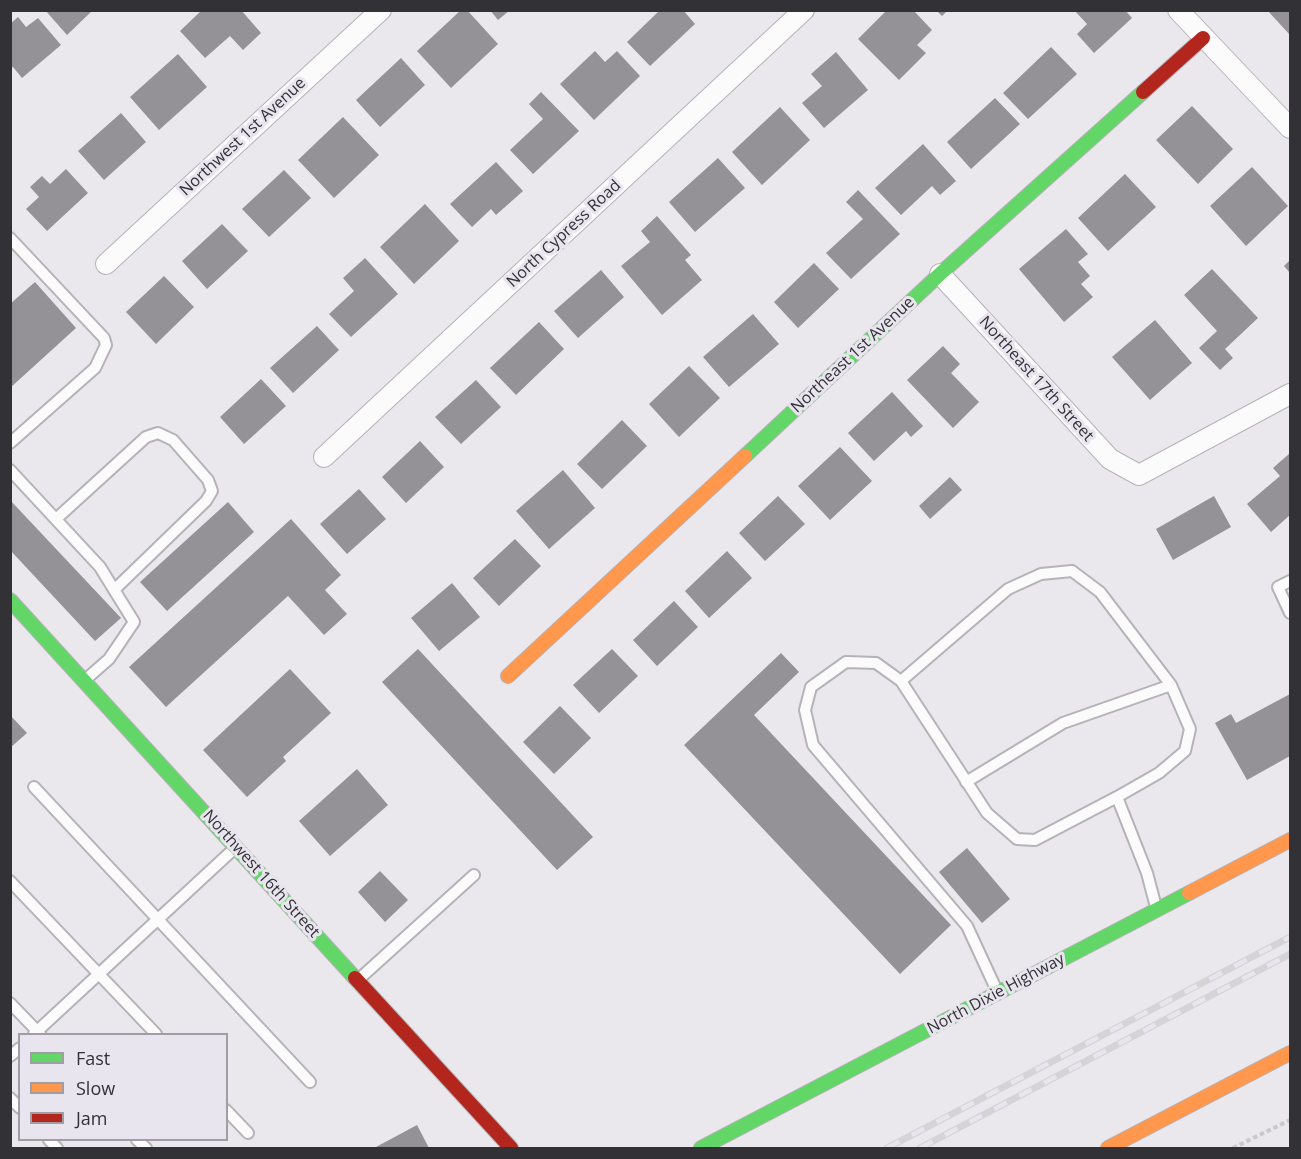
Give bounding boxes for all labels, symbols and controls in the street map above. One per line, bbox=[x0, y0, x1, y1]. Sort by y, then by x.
street label: Northwest 1st Avenue bbox=[176, 74, 310, 200]
street label: North Cypress Road bbox=[503, 176, 625, 292]
street label: Northeast 1st Avenue bbox=[787, 293, 919, 417]
street label: Northeast 17th Street bbox=[975, 312, 1097, 446]
street label: Northwest 16th Street bbox=[199, 806, 323, 942]
street label: North Dixie Highway bbox=[924, 950, 1068, 1038]
legend bbox=[18, 1033, 228, 1141]
text: Fast bbox=[76, 1046, 110, 1070]
text: Slow bbox=[76, 1076, 115, 1100]
text: Jam bbox=[76, 1106, 108, 1130]

